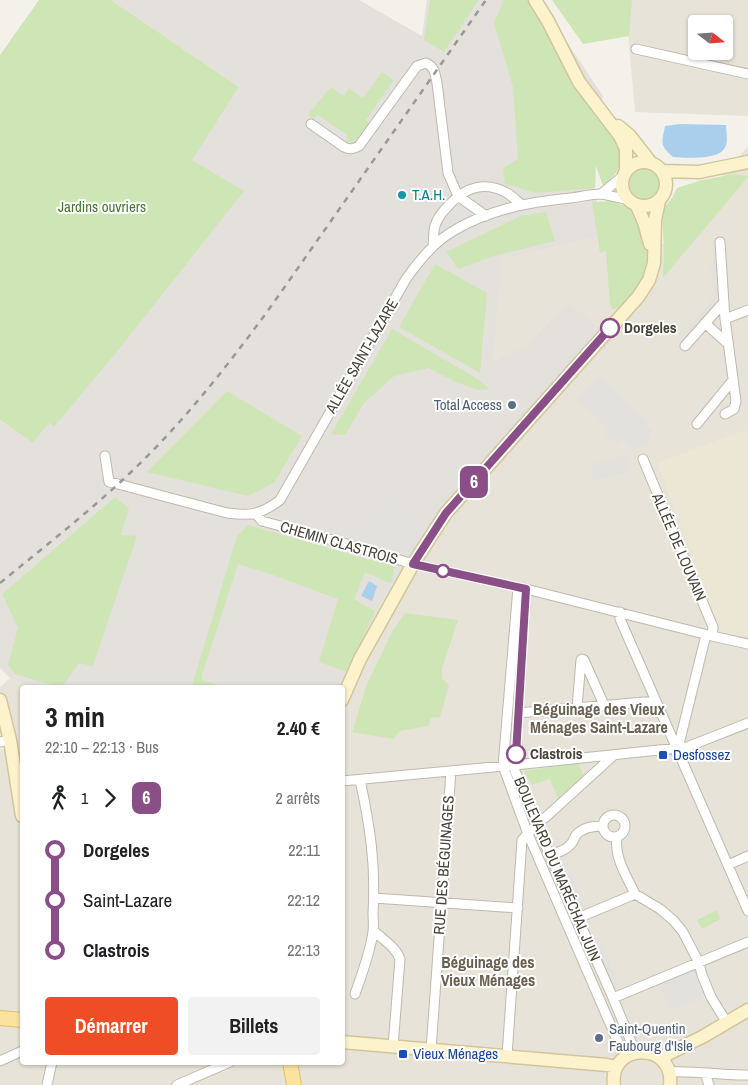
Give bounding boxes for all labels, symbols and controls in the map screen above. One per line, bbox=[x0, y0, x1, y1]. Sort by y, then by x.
north arrow bbox=[688, 15, 732, 60]
map controls bbox=[688, 15, 733, 60]
place label: T.A.H. bbox=[412, 184, 446, 205]
marker: T.A.H. bbox=[396, 189, 408, 201]
park label: Jardins ouvriers bbox=[58, 196, 146, 217]
street label: ALLÉE SAINT-LAZARE bbox=[320, 295, 403, 418]
place label: Dorgeles bbox=[624, 317, 677, 338]
marker: Dorgeles bbox=[600, 318, 620, 338]
place label: Total Access bbox=[434, 394, 502, 415]
marker: Total Access bbox=[506, 399, 518, 411]
line badge: 6 bbox=[458, 466, 490, 498]
text: 6 bbox=[470, 469, 478, 494]
street label: ALLÉE DE LOUVAIN bbox=[647, 489, 712, 604]
street label: CHEMIN CLASTROIS bbox=[278, 516, 401, 569]
unlabelled marker bbox=[436, 564, 450, 578]
text: 3 min bbox=[45, 698, 105, 736]
district label: Béguinage des Vieux Ménages Saint-Lazare bbox=[530, 698, 668, 738]
text: 2.40 € bbox=[277, 715, 320, 741]
text: 22:10 – 22:13 · Bus bbox=[45, 736, 159, 758]
place label: Clastrois bbox=[530, 743, 583, 764]
marker: Clastrois bbox=[506, 744, 526, 764]
place label: Desfossez bbox=[673, 744, 730, 765]
marker: Desfossez bbox=[657, 749, 669, 761]
street label: BOULEVARD DU MARÉCHAL JUIN bbox=[509, 773, 606, 964]
icon: walk bbox=[45, 784, 73, 812]
icon: forward bbox=[96, 784, 124, 812]
text: 6 bbox=[142, 785, 151, 810]
text: 1 bbox=[81, 787, 88, 809]
text: 2 arrêts bbox=[276, 787, 320, 809]
street label: RUE DES BÉGUINAGES bbox=[428, 795, 459, 935]
text: Dorgeles bbox=[83, 837, 150, 863]
text: 22:11 bbox=[288, 839, 320, 861]
text: Saint-Lazare bbox=[83, 887, 172, 913]
text: 22:12 bbox=[287, 889, 320, 911]
text: Clastrois bbox=[83, 937, 150, 963]
text: 22:13 bbox=[287, 939, 320, 961]
district label: Béguinage des Vieux Ménages bbox=[441, 951, 535, 991]
button: Démarrer bbox=[45, 997, 178, 1055]
button: Billets bbox=[188, 997, 320, 1055]
place label: Saint-Quentin Faubourg d'Isle bbox=[609, 1018, 693, 1056]
marker: Saint-Quentin Faubourg d'Isle bbox=[593, 1032, 605, 1044]
place label: Vieux Ménages bbox=[413, 1043, 498, 1064]
marker: Vieux Ménages bbox=[397, 1048, 409, 1060]

